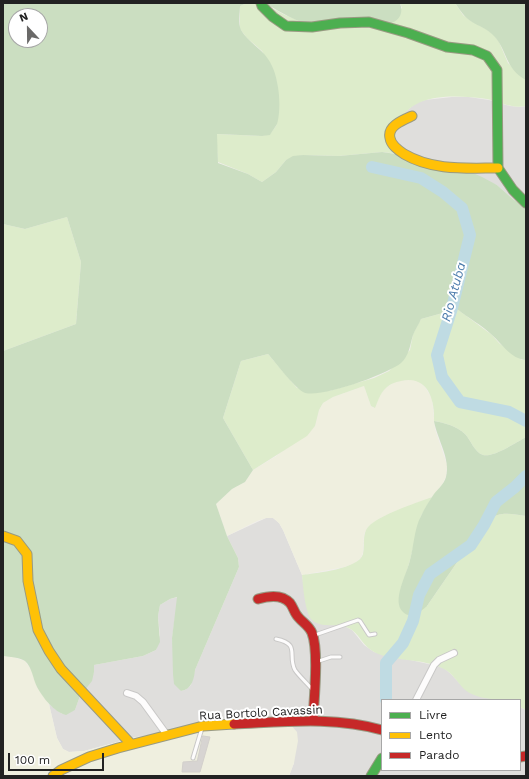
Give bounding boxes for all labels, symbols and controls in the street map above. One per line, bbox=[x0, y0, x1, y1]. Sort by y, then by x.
north arrow bbox=[8, 8, 48, 48]
text: N bbox=[17, 10, 30, 25]
water label: Rio Atuba bbox=[439, 261, 469, 323]
legend bbox=[381, 699, 521, 771]
street label: Rua Bortolo Cavassin bbox=[199, 703, 323, 723]
text: Livre bbox=[419, 708, 447, 722]
text: Lento bbox=[419, 728, 453, 742]
scale bar bbox=[10, 745, 106, 771]
text: Parado bbox=[419, 748, 459, 762]
text: 100 m bbox=[15, 753, 50, 767]

